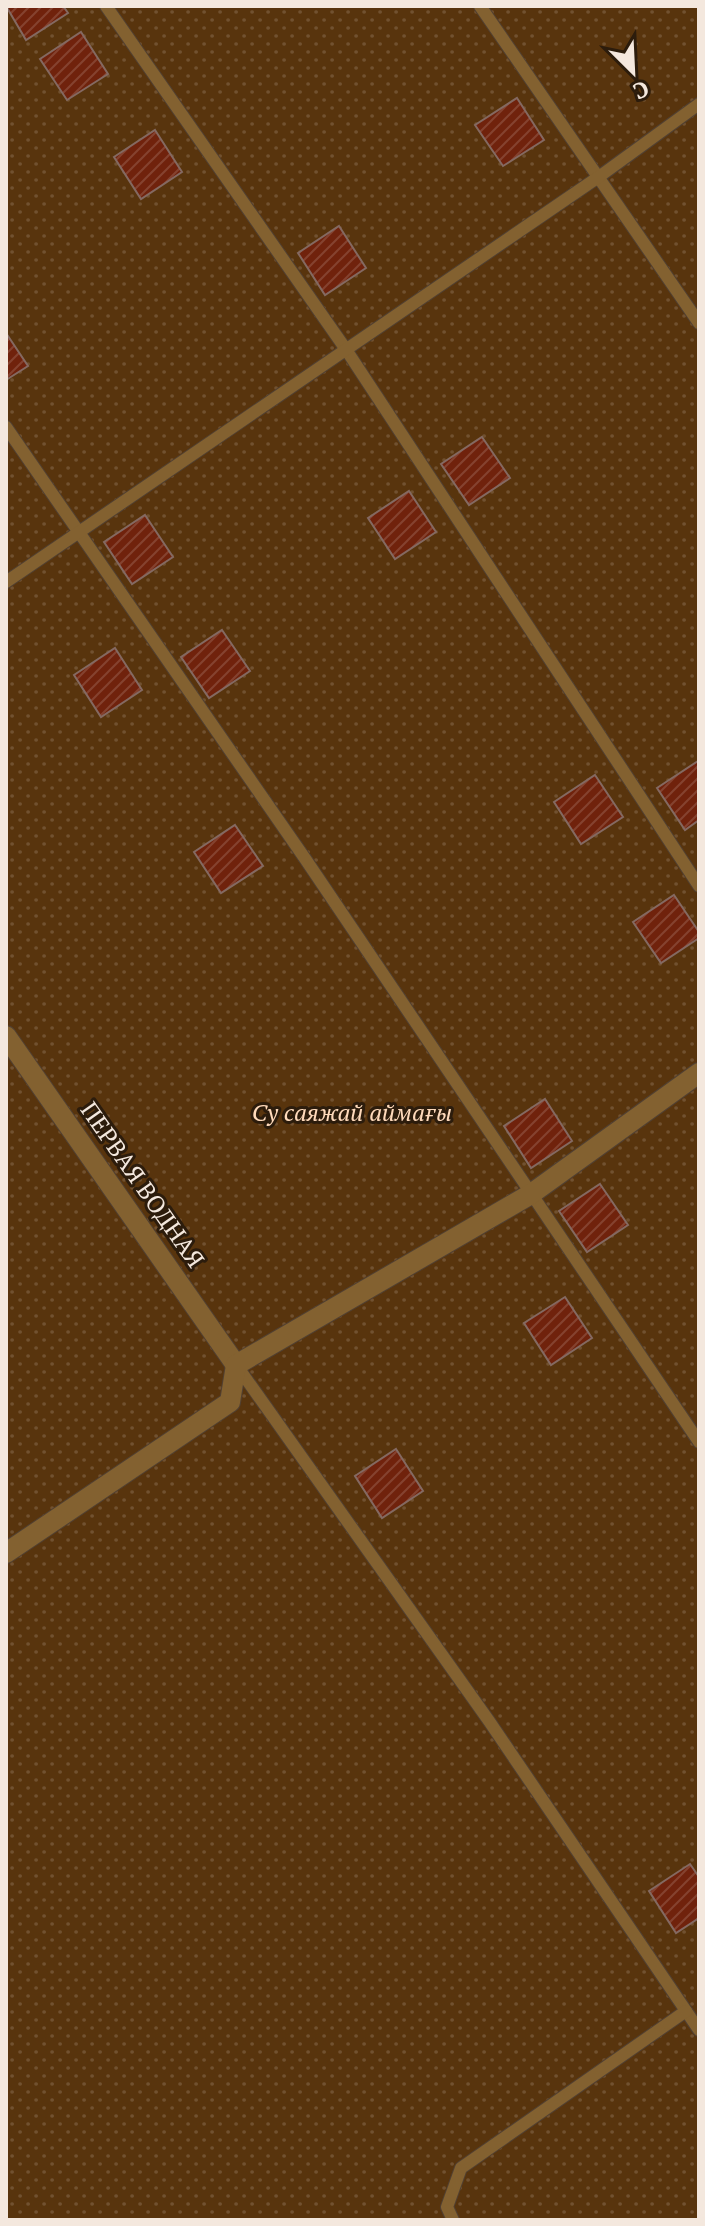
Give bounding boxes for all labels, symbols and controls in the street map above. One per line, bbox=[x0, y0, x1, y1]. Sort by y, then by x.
north arrow bbox=[593, 32, 673, 112]
text: С bbox=[629, 75, 654, 107]
street label: ПЕРВАЯ ВОДНАЯ bbox=[74, 1095, 212, 1274]
park label: Су саяжай аймағы bbox=[252, 1096, 452, 1128]

